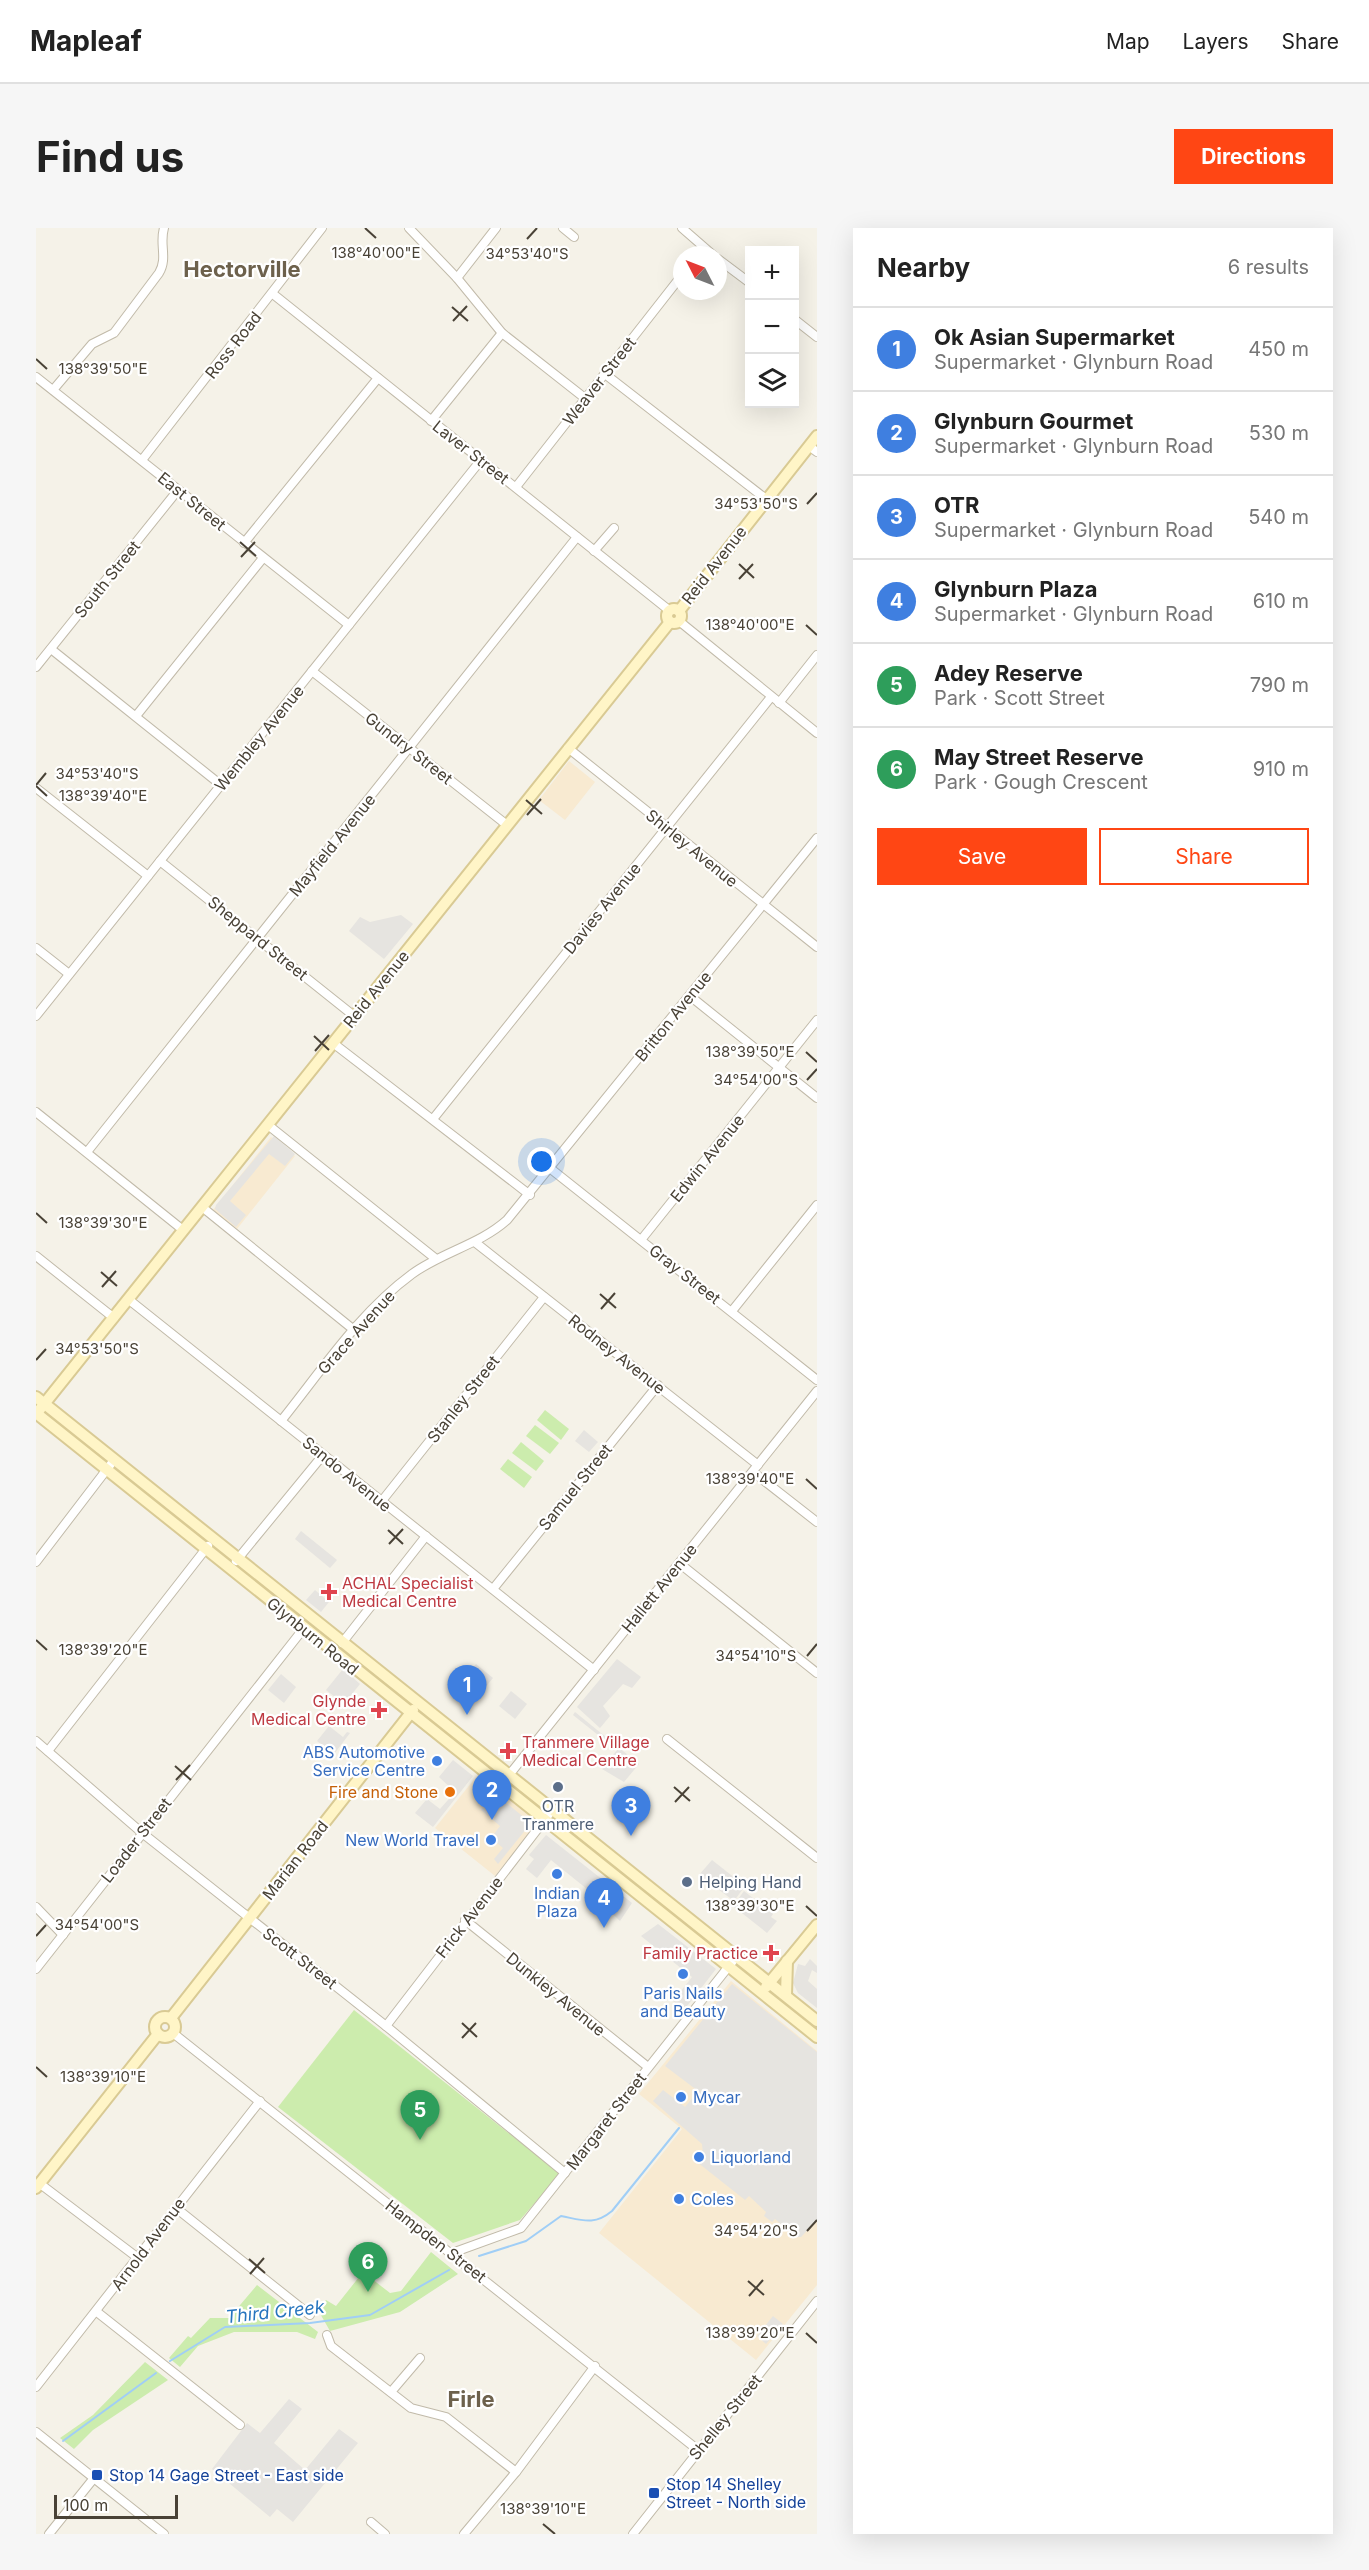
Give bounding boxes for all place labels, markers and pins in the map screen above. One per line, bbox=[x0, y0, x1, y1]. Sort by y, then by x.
place label: ACHAL Specialist Medical Centre bbox=[342, 1573, 473, 1611]
marker: ACHAL Specialist Medical Centre bbox=[320, 1583, 338, 1601]
pin: 1 bbox=[448, 1666, 486, 1715]
place label: Glynde Medical Centre bbox=[251, 1691, 366, 1729]
marker: Glynde Medical Centre bbox=[370, 1701, 388, 1719]
place label: Tranmere Village Medical Centre bbox=[522, 1732, 650, 1770]
place label: ABS Automotive Service Centre bbox=[303, 1742, 425, 1780]
marker: Tranmere Village Medical Centre bbox=[499, 1742, 517, 1760]
marker: ABS Automotive Service Centre bbox=[430, 1754, 444, 1768]
pin: 2 bbox=[472, 1770, 512, 1820]
marker: OTR Tranmere bbox=[551, 1780, 565, 1794]
place label: Fire and Stone bbox=[329, 1782, 438, 1802]
marker: Fire and Stone bbox=[443, 1785, 457, 1799]
pin: 3 bbox=[612, 1786, 650, 1836]
place label: OTR Tranmere bbox=[522, 1796, 594, 1834]
place label: New World Travel bbox=[345, 1830, 479, 1850]
marker: New World Travel bbox=[484, 1833, 498, 1847]
marker: Indian Plaza bbox=[550, 1867, 564, 1881]
place label: Helping Hand bbox=[699, 1872, 802, 1892]
marker: Helping Hand bbox=[680, 1875, 694, 1889]
pin: 4 bbox=[584, 1878, 624, 1928]
place label: Indian Plaza bbox=[534, 1883, 580, 1921]
place label: Family Practice bbox=[643, 1943, 758, 1963]
marker: Family Practice bbox=[762, 1944, 780, 1962]
marker: Paris Nails and Beauty bbox=[676, 1967, 690, 1981]
place label: Paris Nails and Beauty bbox=[640, 1983, 726, 2021]
place label: Mycar bbox=[693, 2087, 741, 2107]
pin: 5 bbox=[400, 2090, 440, 2140]
marker: Mycar bbox=[674, 2090, 688, 2104]
place label: Liquorland bbox=[711, 2147, 791, 2167]
marker: Liquorland bbox=[692, 2150, 706, 2164]
place label: Coles bbox=[691, 2189, 734, 2209]
marker: Coles bbox=[672, 2192, 686, 2206]
pin: 6 bbox=[348, 2242, 388, 2292]
place label: Stop 14 Gage Street - East side bbox=[109, 2465, 344, 2485]
marker: Stop 14 Gage Street - East side bbox=[90, 2468, 104, 2482]
place label: Stop 14 Shelley Street - North side bbox=[666, 2474, 806, 2512]
marker: Stop 14 Shelley Street - North side bbox=[647, 2486, 661, 2500]

